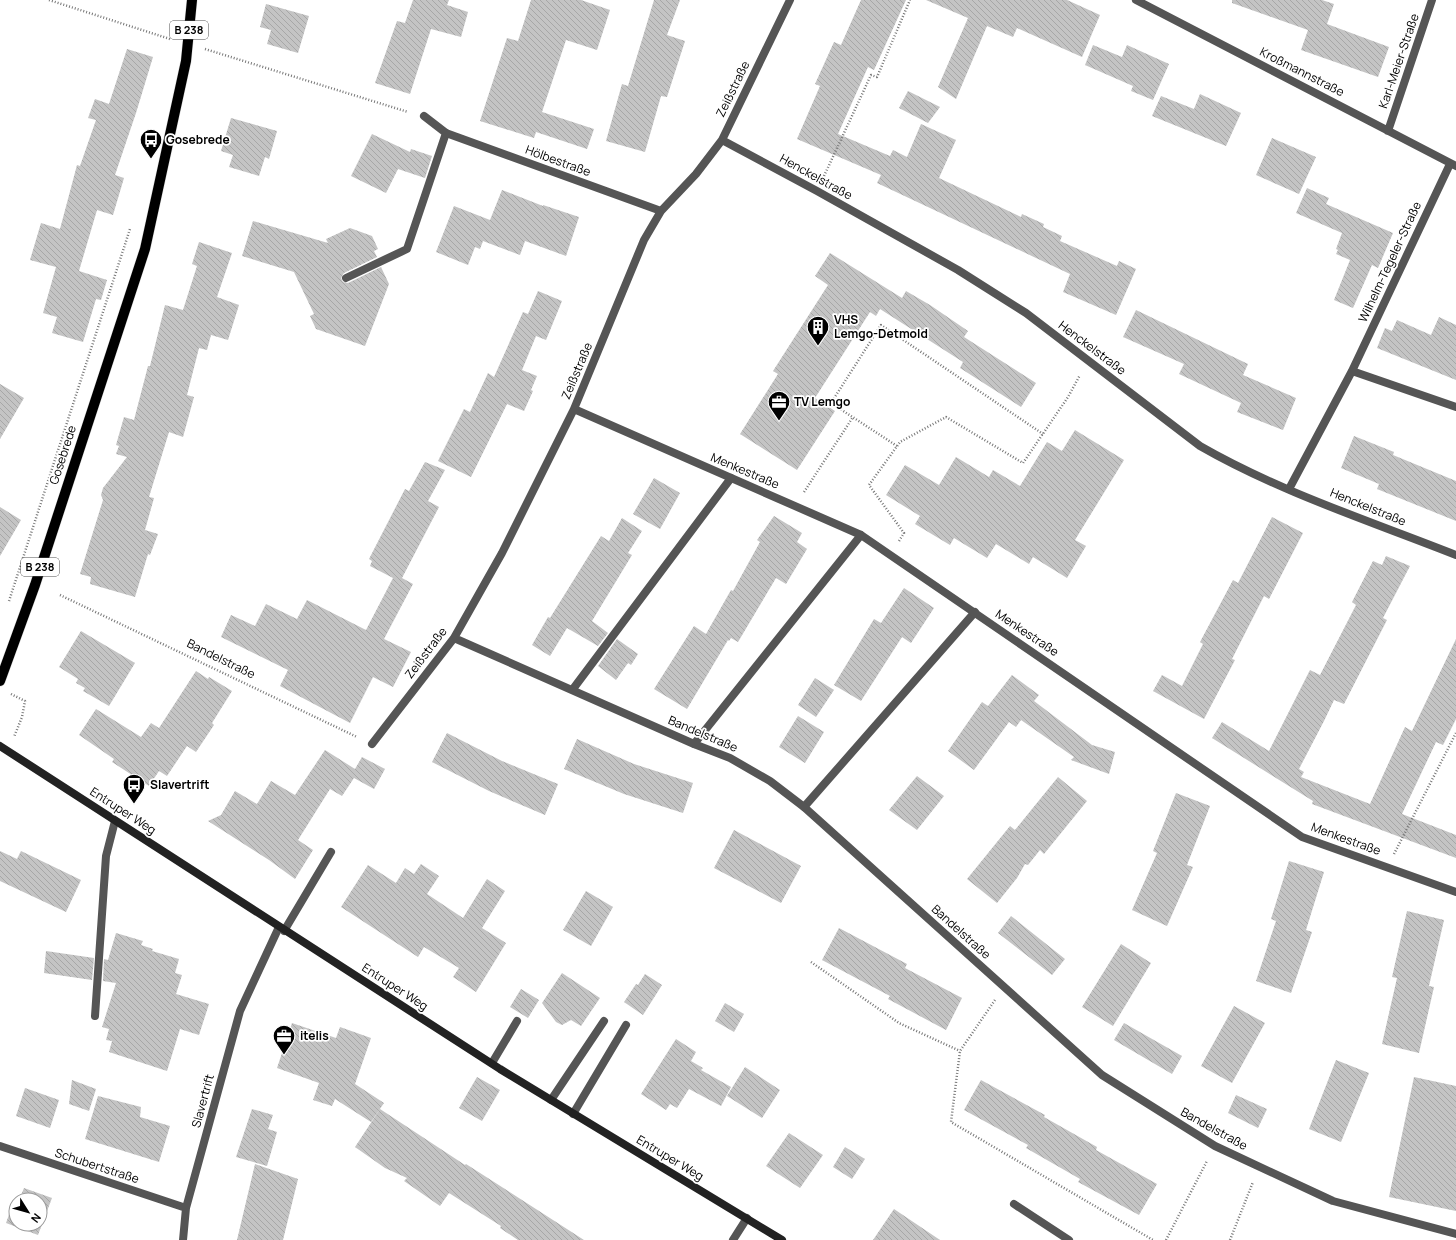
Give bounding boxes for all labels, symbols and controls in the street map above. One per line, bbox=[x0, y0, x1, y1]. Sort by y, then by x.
street label: Karl-Meier-Straße bbox=[1374, 11, 1423, 111]
road number: B 238 bbox=[170, 21, 208, 39]
street label: Kroßmannstraße bbox=[1257, 43, 1347, 100]
street label: Zeißstraße bbox=[712, 58, 753, 120]
bus stop icon: Gosebrede bbox=[138, 127, 164, 160]
place label: Gosebrede bbox=[166, 131, 230, 148]
street label: Hölbestraße bbox=[523, 141, 593, 180]
street label: Henckelstraße bbox=[777, 150, 856, 204]
street label: Wilhelm-Tegeler-Straße bbox=[1354, 199, 1425, 325]
place label: VHS Lemgo-Detmold bbox=[834, 311, 928, 342]
building icon: VHS Lemgo-Detmold bbox=[805, 314, 831, 347]
street label: Henckelstraße bbox=[1055, 317, 1130, 379]
street label: Zeißstraße bbox=[557, 340, 596, 402]
office icon: TV Lemgo bbox=[766, 389, 792, 422]
place label: TV Lemgo bbox=[794, 393, 850, 410]
street label: Gosebrede bbox=[45, 423, 80, 487]
street label: Menkestraße bbox=[708, 448, 782, 493]
street label: Henckelstraße bbox=[1328, 484, 1409, 529]
road number: B 238 bbox=[21, 558, 59, 576]
street label: Menkestraße bbox=[992, 605, 1062, 660]
street label: Zeißstraße bbox=[401, 623, 451, 682]
street label: Bandelstraße bbox=[184, 635, 258, 682]
street label: Bandelstraße bbox=[666, 711, 741, 756]
bus stop icon: Slavertrift bbox=[121, 772, 147, 805]
place label: Slavertrift bbox=[150, 776, 209, 793]
street label: Entruper Weg bbox=[87, 783, 160, 838]
street label: Menkestraße bbox=[1309, 818, 1383, 859]
street label: Bandelstraße bbox=[928, 901, 995, 963]
street label: Entruper Weg bbox=[359, 959, 432, 1014]
office icon: itelis bbox=[271, 1023, 297, 1056]
place label: itelis bbox=[300, 1027, 329, 1044]
street label: Slavertrift bbox=[187, 1072, 218, 1130]
street label: Bandelstraße bbox=[1178, 1103, 1251, 1154]
street label: Entruper Weg bbox=[633, 1131, 707, 1184]
street label: Schubertstraße bbox=[53, 1144, 141, 1187]
north arrow bbox=[8, 1192, 48, 1232]
text: N bbox=[28, 1211, 45, 1226]

